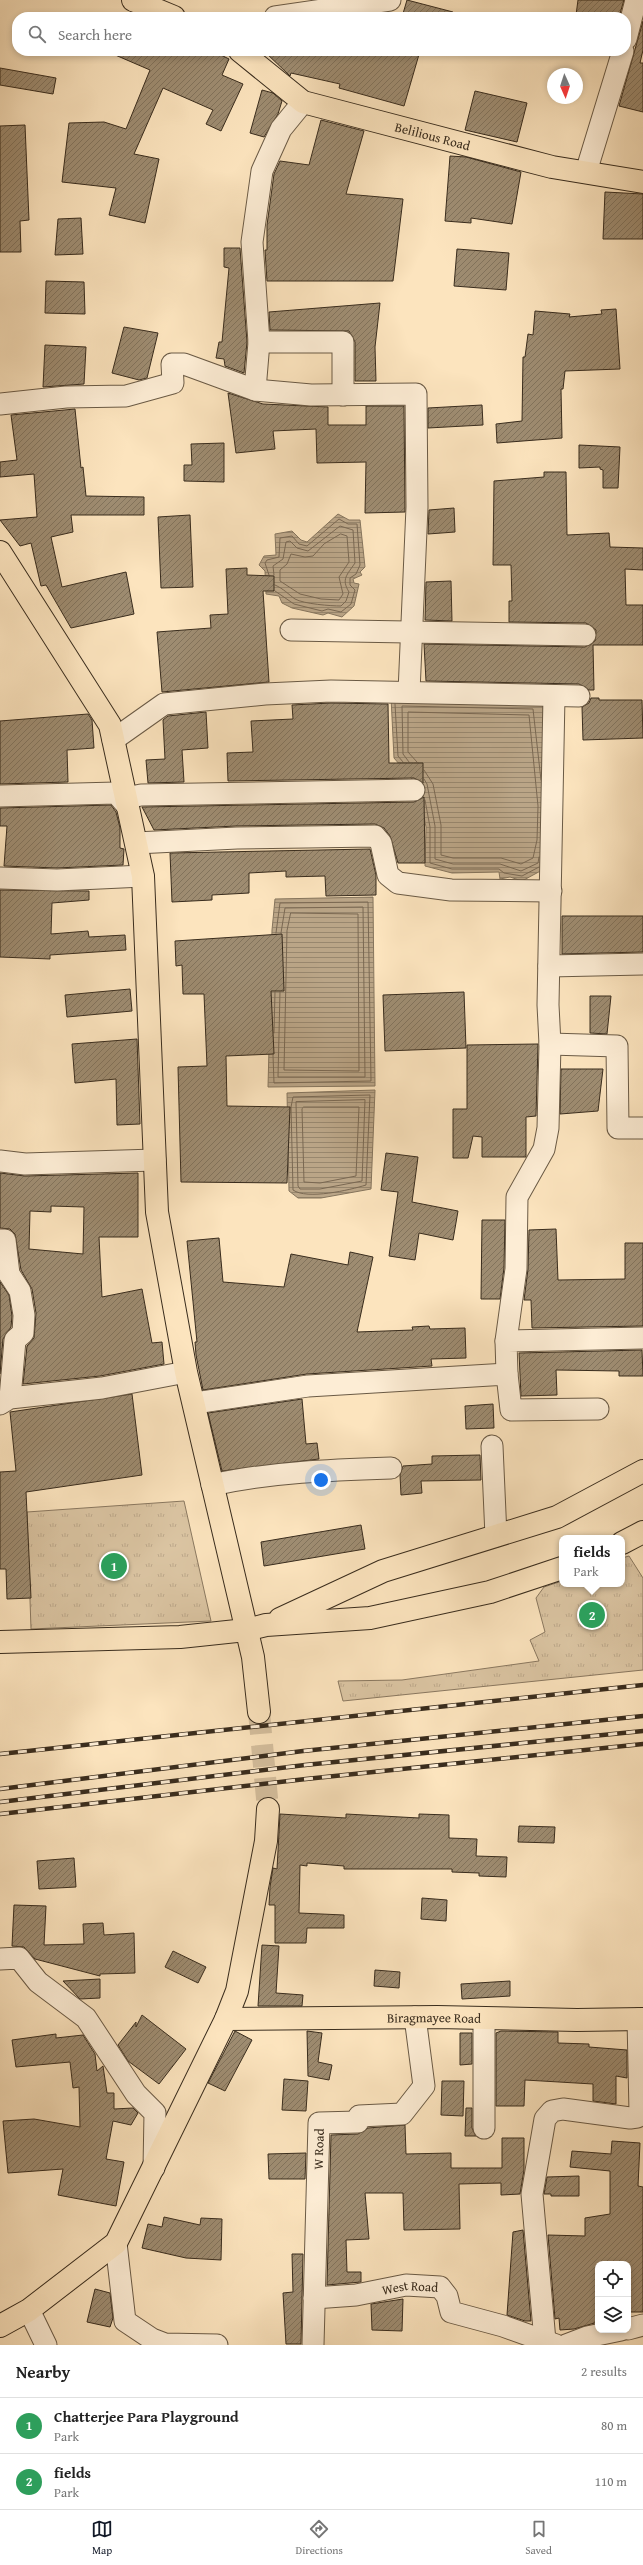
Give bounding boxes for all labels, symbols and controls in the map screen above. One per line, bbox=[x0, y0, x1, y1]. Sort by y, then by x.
search box bbox=[12, 12, 631, 56]
icon: search bbox=[26, 23, 48, 45]
text: Search here bbox=[58, 24, 132, 45]
north arrow bbox=[547, 68, 583, 104]
street label: Belilious Road bbox=[393, 117, 472, 155]
your location bbox=[311, 1470, 331, 1490]
popup bbox=[559, 1535, 625, 1587]
text: fields bbox=[574, 1541, 610, 1562]
pin: 1 bbox=[101, 1551, 127, 1581]
text: Park bbox=[574, 1562, 599, 1581]
pin: 2 bbox=[579, 1600, 605, 1630]
street label: Biragmayee Road bbox=[387, 2008, 481, 2028]
street label: W Road bbox=[309, 2128, 329, 2170]
map controls bbox=[595, 2261, 631, 2333]
button: locate bbox=[595, 2261, 631, 2297]
street label: West Road bbox=[380, 2276, 439, 2300]
button: layers bbox=[595, 2297, 631, 2333]
text: Nearby bbox=[16, 2359, 70, 2384]
text: 2 results bbox=[581, 2362, 627, 2381]
text: Chatterjee Para Playground bbox=[54, 2406, 239, 2427]
text: 1 bbox=[26, 2416, 32, 2435]
text: 80 m bbox=[601, 2416, 627, 2435]
text: Park bbox=[54, 2427, 79, 2446]
text: fields bbox=[54, 2462, 91, 2483]
text: 2 bbox=[26, 2472, 32, 2491]
text: 110 m bbox=[595, 2472, 627, 2491]
text: Park bbox=[54, 2483, 79, 2502]
tab: Map bbox=[91, 2518, 113, 2558]
tab: Directions bbox=[296, 2518, 343, 2558]
tab: Saved bbox=[525, 2518, 552, 2558]

